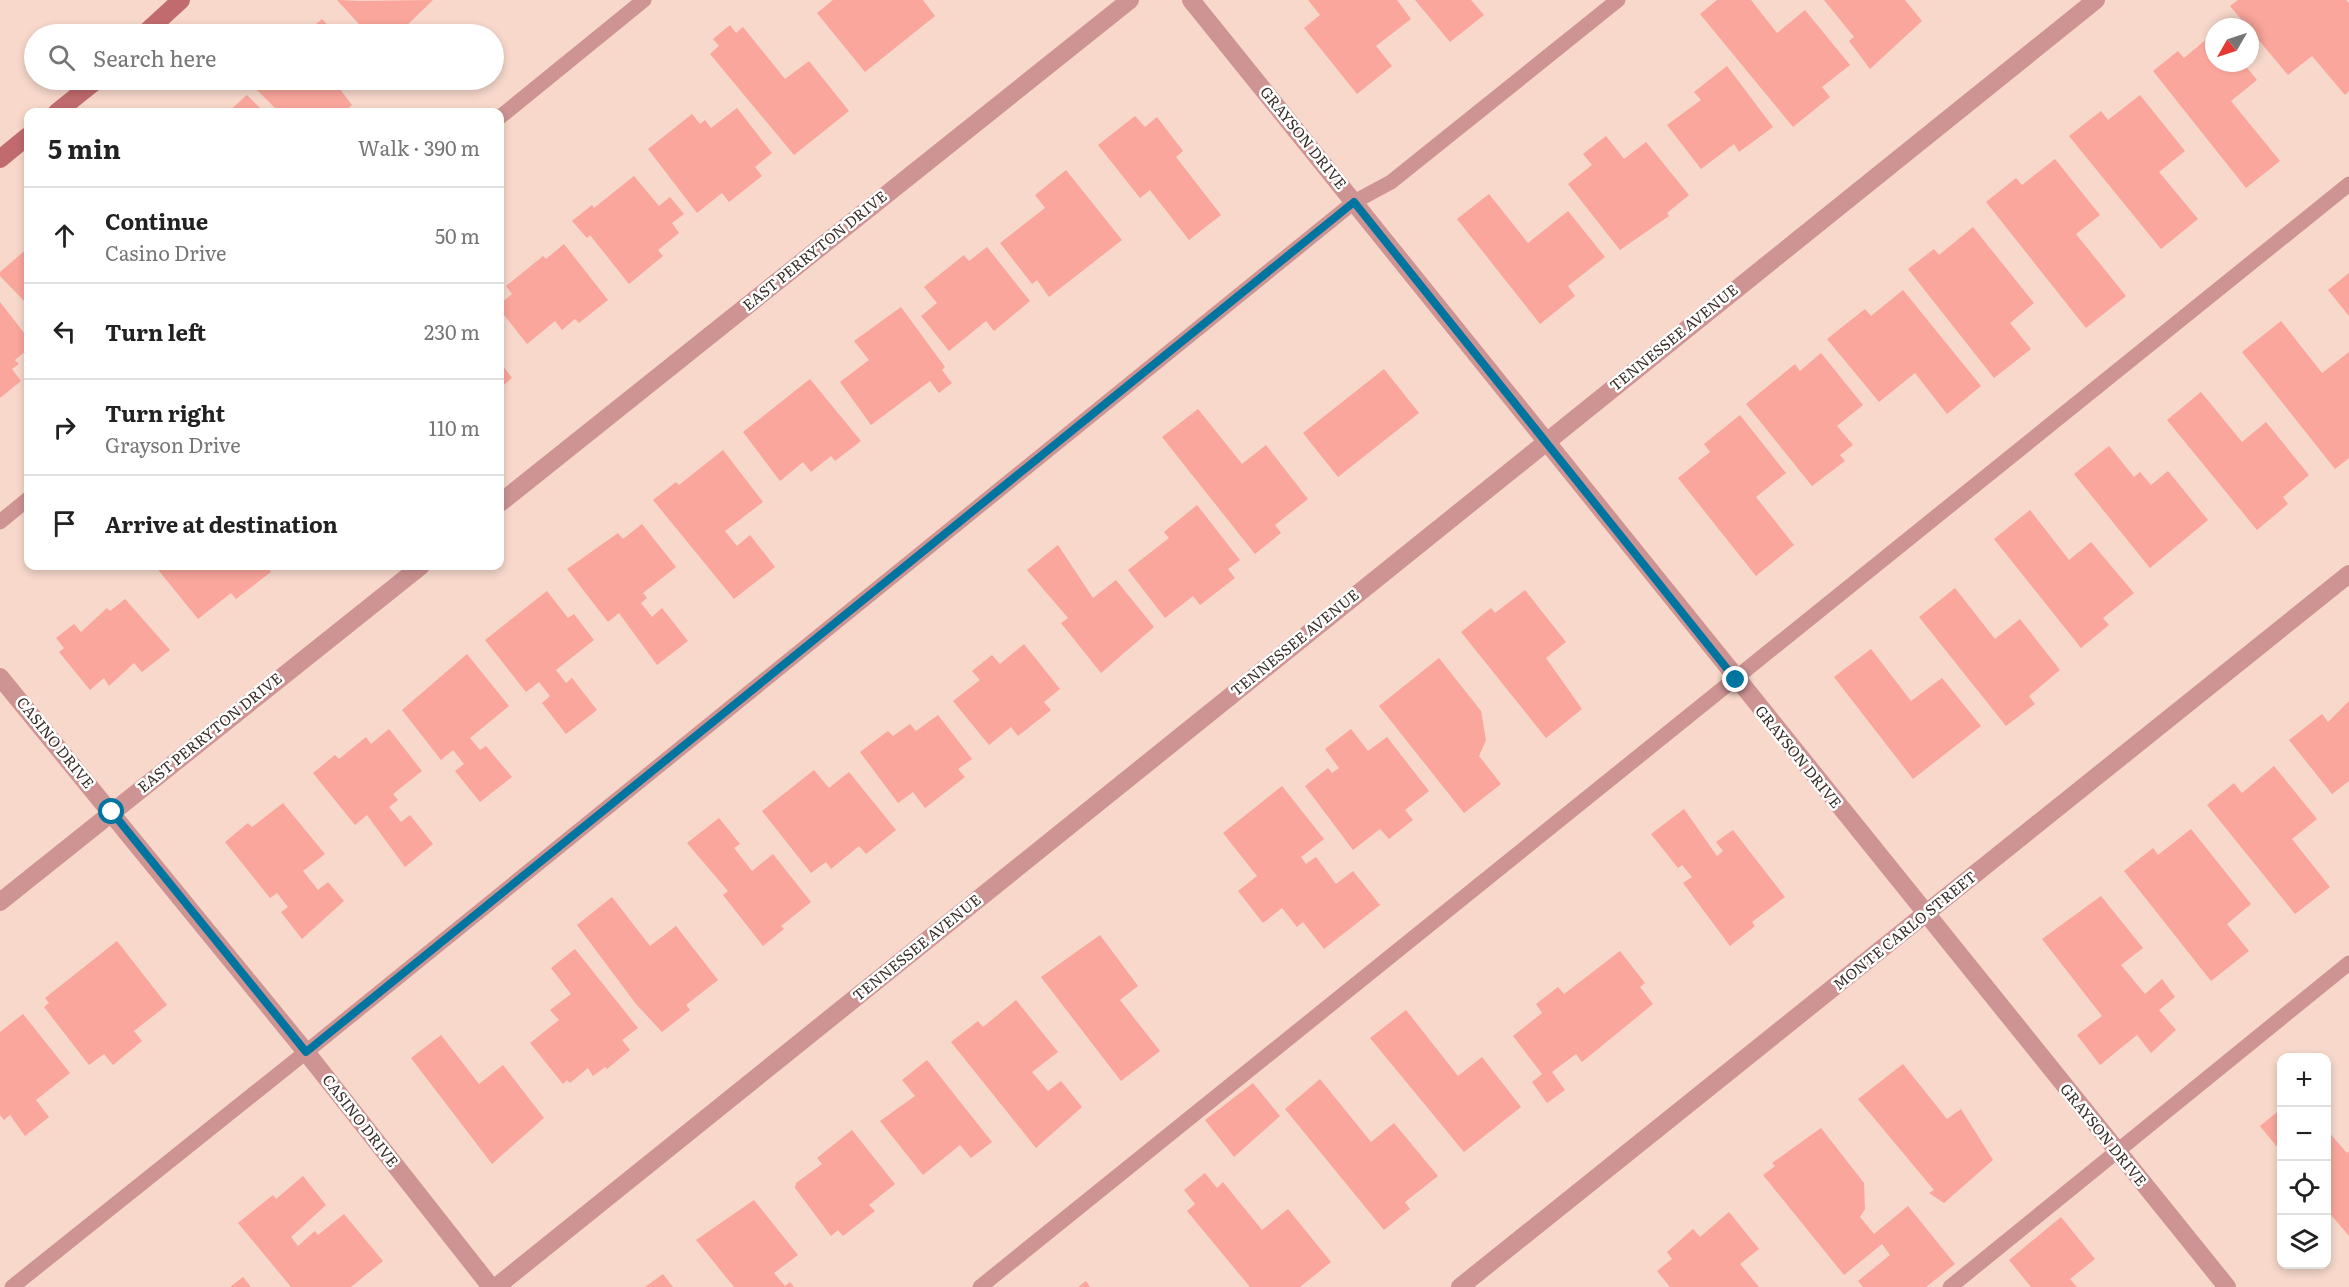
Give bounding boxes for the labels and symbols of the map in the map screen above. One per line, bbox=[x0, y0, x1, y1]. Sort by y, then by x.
north arrow bbox=[2205, 18, 2259, 72]
street label: GRAYSON DRIVE bbox=[1255, 81, 1353, 194]
street label: EAST PERRYTON DRIVE bbox=[737, 184, 891, 315]
street label: TENNESSEE AVENUE bbox=[1604, 278, 1742, 396]
street label: TENNESSEE AVENUE bbox=[1225, 583, 1363, 701]
street label: EAST PERRYTON DRIVE bbox=[132, 666, 286, 797]
route end bbox=[1722, 666, 1748, 692]
street label: CASINO DRIVE bbox=[12, 691, 100, 793]
street label: GRAYSON DRIVE bbox=[1750, 700, 1848, 813]
route start bbox=[98, 798, 124, 824]
street label: MONTE CARLO STREET bbox=[1827, 865, 1981, 995]
street label: TENNESSEE AVENUE bbox=[847, 888, 985, 1006]
street label: CASINO DRIVE bbox=[318, 1069, 405, 1171]
street label: GRAYSON DRIVE bbox=[2055, 1078, 2153, 1191]

